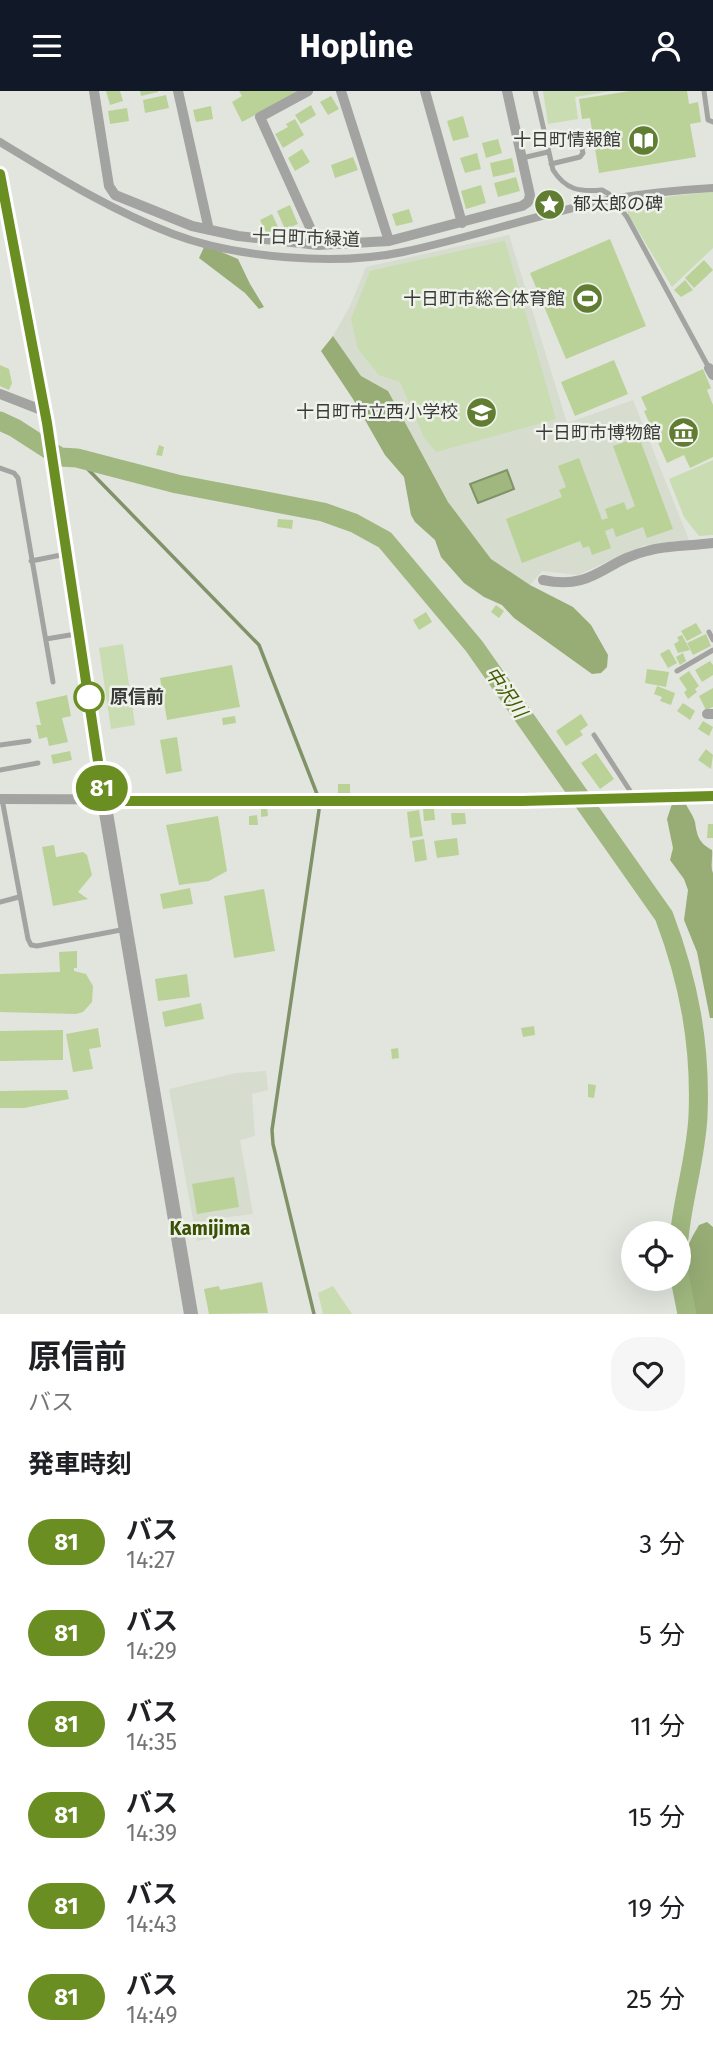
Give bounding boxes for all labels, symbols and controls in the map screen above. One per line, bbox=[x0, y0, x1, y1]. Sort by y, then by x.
icon: menu bbox=[28, 27, 66, 65]
text: Hopline bbox=[300, 27, 413, 65]
icon: person bbox=[647, 27, 685, 65]
library icon: 十日町情報館 bbox=[627, 123, 661, 157]
place label: 十日町情報館 bbox=[513, 129, 621, 151]
place icon: 郁太郎の碑 bbox=[533, 187, 567, 221]
place label: 郁太郎の碑 bbox=[573, 193, 663, 215]
street label: 十日町市緑道 bbox=[252, 225, 360, 251]
sports icon: 十日町市総合体育館 bbox=[571, 282, 605, 316]
place label: 十日町市総合体育館 bbox=[403, 288, 565, 310]
school or university icon: 十日町市立西小学校 bbox=[464, 395, 498, 429]
place label: 十日町市立西小学校 bbox=[296, 401, 458, 423]
museum icon: 十日町市博物館 bbox=[667, 416, 701, 450]
place label: 十日町市博物館 bbox=[535, 422, 661, 444]
water label: 中沢川 bbox=[480, 662, 533, 724]
marker: 原信前 bbox=[74, 682, 104, 712]
place label: 原信前 bbox=[110, 686, 164, 708]
line badge: 81 bbox=[70, 765, 134, 811]
text: 81 bbox=[90, 774, 114, 802]
district label: Kamijima bbox=[170, 1217, 250, 1240]
map controls bbox=[621, 1221, 691, 1291]
button: locate bbox=[621, 1221, 691, 1291]
text: 原信前 bbox=[28, 1337, 127, 1377]
button: heart bbox=[611, 1337, 685, 1411]
text: バス bbox=[28, 1388, 74, 1416]
text: 発車時刻 bbox=[28, 1449, 132, 1480]
text: バス bbox=[126, 1515, 178, 1546]
text: 81 bbox=[54, 1528, 79, 1556]
text: 3 分 bbox=[639, 1529, 685, 1560]
text: 14:27 bbox=[126, 1546, 175, 1574]
text: バス bbox=[126, 1606, 178, 1637]
text: 81 bbox=[54, 1619, 79, 1647]
text: 5 分 bbox=[639, 1620, 685, 1651]
text: 14:29 bbox=[126, 1637, 177, 1665]
text: バス bbox=[126, 1697, 178, 1728]
text: 81 bbox=[54, 1710, 79, 1738]
text: 11 分 bbox=[630, 1711, 685, 1742]
text: 14:35 bbox=[126, 1728, 177, 1756]
text: バス bbox=[126, 1788, 178, 1819]
text: 81 bbox=[54, 1801, 79, 1829]
text: 15 分 bbox=[628, 1802, 685, 1833]
text: 14:39 bbox=[126, 1819, 177, 1847]
text: バス bbox=[126, 1879, 178, 1910]
text: 81 bbox=[54, 1892, 79, 1920]
text: 19 分 bbox=[627, 1893, 685, 1924]
text: 14:43 bbox=[126, 1910, 177, 1938]
text: バス bbox=[126, 1970, 178, 2001]
text: 81 bbox=[54, 1983, 79, 2011]
text: 25 分 bbox=[626, 1984, 685, 2015]
text: 14:49 bbox=[126, 2001, 177, 2029]

